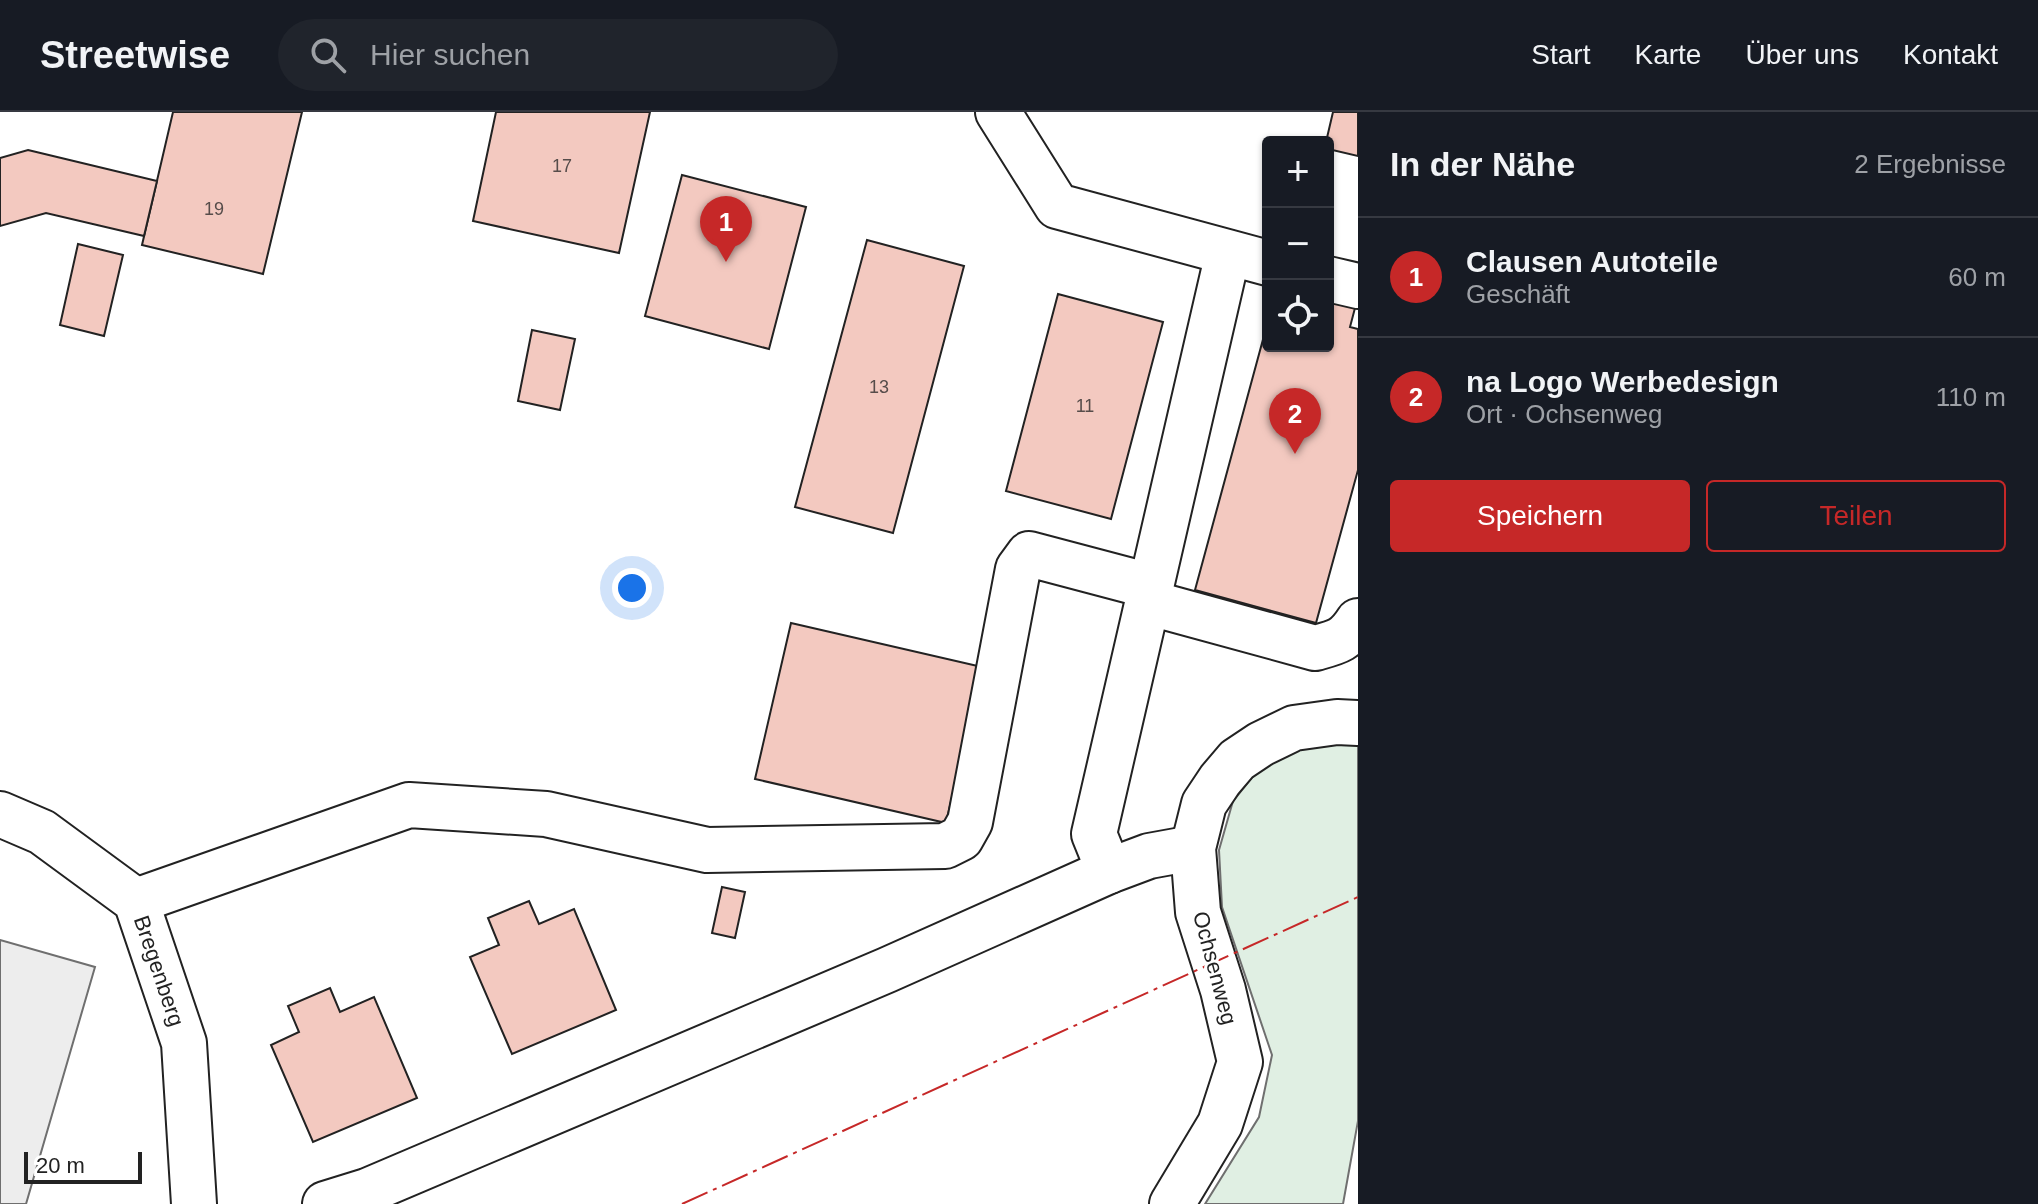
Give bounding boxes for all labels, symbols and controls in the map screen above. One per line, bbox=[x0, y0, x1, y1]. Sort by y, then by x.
search box bbox=[278, 19, 838, 91]
icon: search bbox=[306, 33, 350, 77]
text: Streetwise bbox=[40, 34, 230, 76]
text: Hier suchen bbox=[370, 38, 530, 71]
text: Start bbox=[1531, 39, 1590, 70]
text: Karte bbox=[1634, 39, 1701, 70]
text: Über uns bbox=[1745, 39, 1859, 70]
text: Kontakt bbox=[1903, 39, 1998, 70]
map controls bbox=[1262, 136, 1334, 352]
button: + bbox=[1262, 136, 1334, 208]
text: In der Nähe bbox=[1390, 145, 1575, 183]
text: 2 Ergebnisse bbox=[1854, 149, 2006, 179]
house number: 17 bbox=[552, 156, 572, 176]
pin: 1 bbox=[700, 196, 752, 262]
house number: 19 bbox=[204, 199, 224, 219]
button: − bbox=[1262, 208, 1334, 280]
text: Clausen Autoteile bbox=[1466, 245, 1718, 278]
text: 1 bbox=[1409, 262, 1423, 292]
text: 60 m bbox=[1948, 262, 2006, 292]
text: Geschäft bbox=[1466, 279, 1570, 309]
button: locate bbox=[1262, 280, 1334, 352]
text: na Logo Werbedesign bbox=[1466, 365, 1779, 398]
house number: 13 bbox=[869, 377, 889, 397]
text: 2 bbox=[1409, 382, 1423, 412]
text: 110 m bbox=[1936, 382, 2006, 412]
pin: 2 bbox=[1269, 388, 1321, 454]
house number: 11 bbox=[1076, 396, 1094, 416]
text: Ort · Ochsenweg bbox=[1466, 399, 1663, 429]
button: Speichern bbox=[1390, 480, 1690, 552]
button: Teilen bbox=[1706, 480, 2006, 552]
your location bbox=[612, 568, 652, 608]
street label: Ochsenweg bbox=[1188, 909, 1242, 1027]
street label: Bregenberg bbox=[129, 912, 190, 1029]
scale bar bbox=[24, 1148, 142, 1184]
text: 20 m bbox=[36, 1153, 85, 1178]

